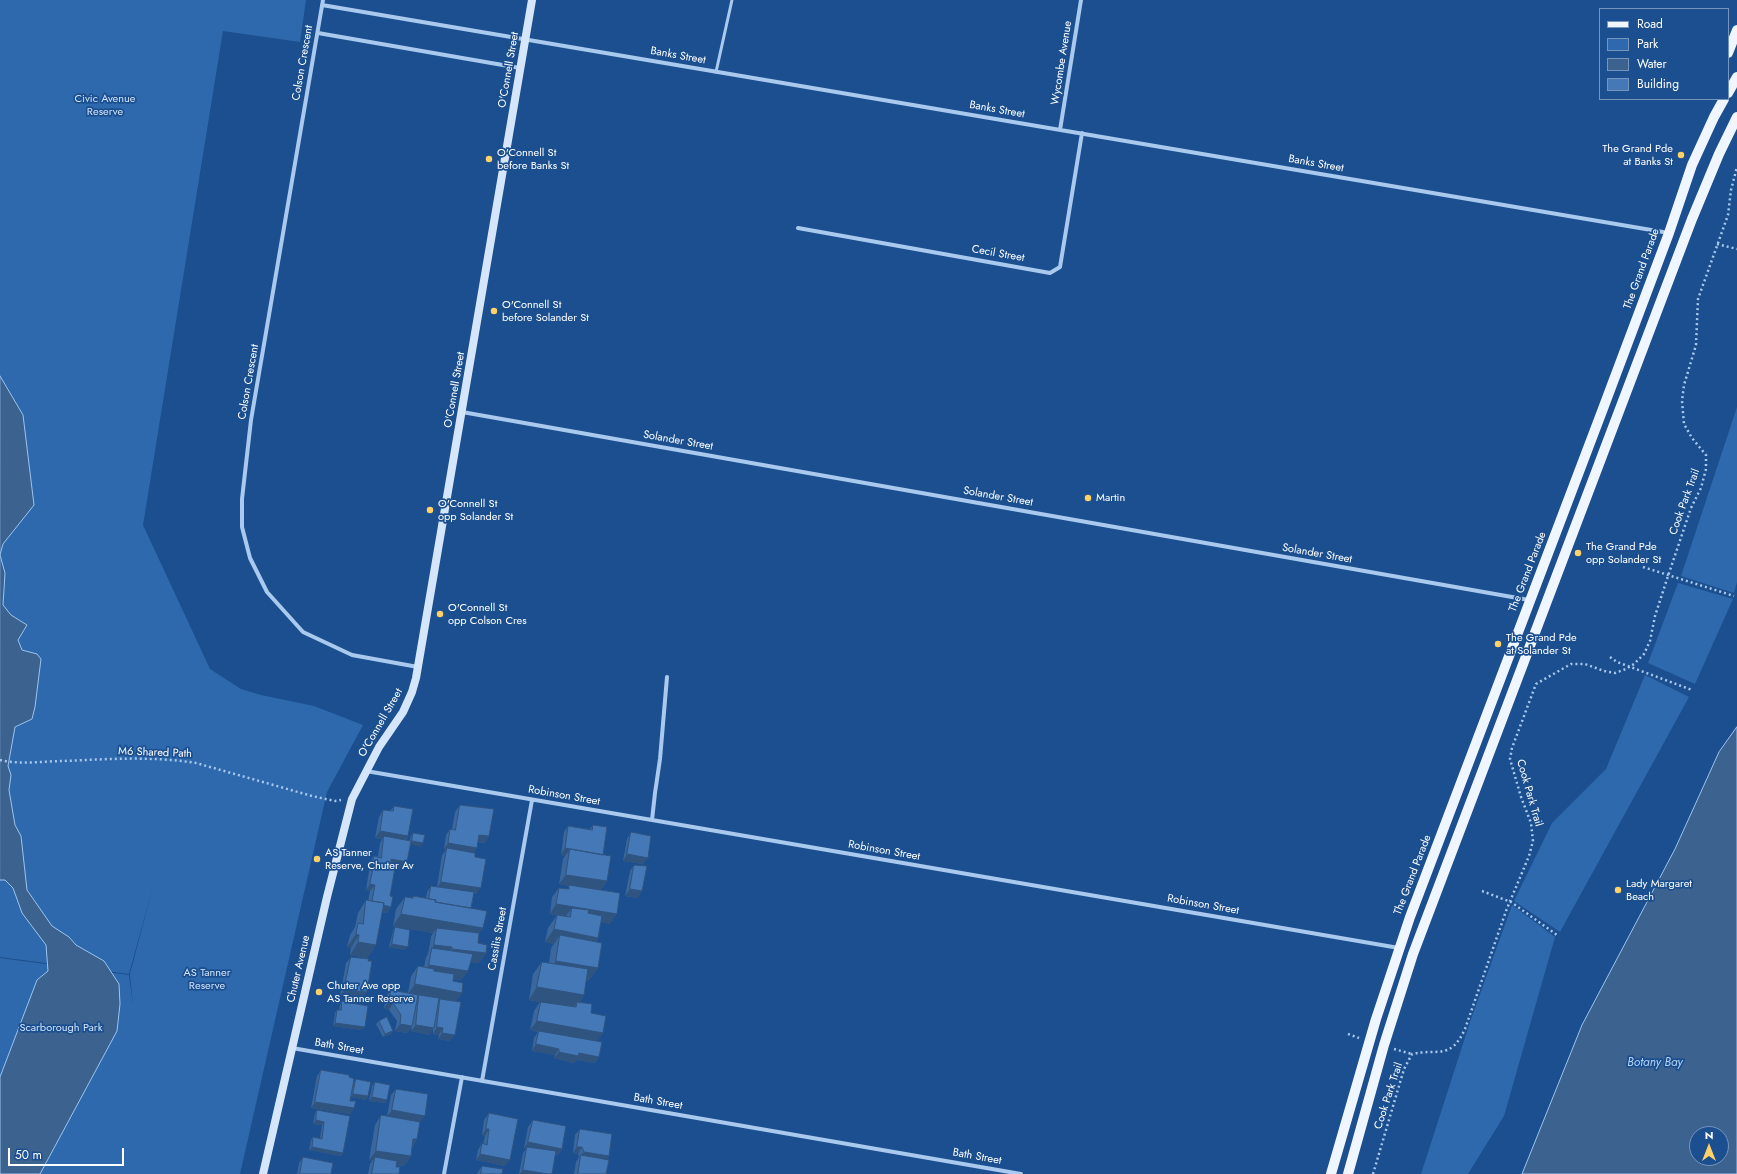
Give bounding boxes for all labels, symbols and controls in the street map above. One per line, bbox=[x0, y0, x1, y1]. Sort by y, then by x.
legend bbox=[1599, 8, 1729, 100]
text: Road bbox=[1637, 15, 1663, 33]
street label: Wycombe Avenue bbox=[1049, 20, 1075, 106]
street label: Colson Crescent bbox=[290, 24, 316, 102]
street label: O'Connell Street bbox=[496, 31, 522, 109]
text: Park bbox=[1637, 35, 1658, 53]
street label: Banks Street bbox=[649, 45, 707, 67]
text: Water bbox=[1637, 55, 1667, 73]
text: Building bbox=[1637, 75, 1679, 93]
park label: Civic Avenue Reserve bbox=[75, 92, 135, 118]
street label: Banks Street bbox=[968, 99, 1026, 121]
place label: The Grand Pde at Banks St bbox=[1602, 142, 1673, 168]
place label: O'Connell St before Banks St bbox=[497, 146, 569, 172]
marker: The Grand Pde at Banks St bbox=[1676, 150, 1686, 160]
street label: Banks Street bbox=[1287, 153, 1345, 175]
marker: O'Connell St before Banks St bbox=[484, 154, 494, 164]
street label: The Grand Parade bbox=[1621, 227, 1663, 311]
street label: Cecil Street bbox=[971, 243, 1025, 265]
place label: O'Connell St before Solander St bbox=[502, 298, 589, 324]
marker: O'Connell St before Solander St bbox=[489, 306, 499, 316]
street label: Colson Crescent bbox=[236, 343, 262, 421]
street label: O'Connell Street bbox=[442, 351, 468, 429]
street label: Solander Street bbox=[642, 428, 714, 454]
street label: Cook Park Trail bbox=[1667, 467, 1703, 537]
street label: Solander Street bbox=[962, 484, 1034, 510]
place label: Martin bbox=[1096, 491, 1125, 505]
marker: Martin bbox=[1083, 493, 1093, 503]
place label: O'Connell St opp Solander St bbox=[438, 497, 513, 523]
marker: O'Connell St opp Solander St bbox=[425, 505, 435, 515]
street label: The Grand Parade bbox=[1507, 530, 1549, 614]
place label: The Grand Pde opp Solander St bbox=[1586, 540, 1661, 566]
street label: Solander Street bbox=[1281, 541, 1353, 567]
marker: The Grand Pde opp Solander St bbox=[1573, 548, 1583, 558]
place label: O'Connell St opp Colson Cres bbox=[448, 601, 527, 627]
marker: O'Connell St opp Colson Cres bbox=[435, 609, 445, 619]
place label: The Grand Pde at Solander St bbox=[1506, 631, 1577, 657]
marker: The Grand Pde at Solander St bbox=[1493, 639, 1503, 649]
street label: O'Connell Street bbox=[356, 686, 406, 760]
street label: M6 Shared Path bbox=[118, 745, 192, 761]
street label: Cook Park Trail bbox=[1513, 758, 1545, 828]
street label: Robinson Street bbox=[527, 783, 601, 809]
street label: The Grand Parade bbox=[1392, 833, 1434, 917]
street label: Robinson Street bbox=[847, 838, 921, 864]
place label: AS Tanner Reserve, Chuter Av bbox=[325, 846, 414, 872]
marker: AS Tanner Reserve, Chuter Av bbox=[312, 854, 322, 864]
place label: Lady Margaret Beach bbox=[1626, 877, 1692, 903]
marker: Lady Margaret Beach bbox=[1613, 885, 1623, 895]
street label: Robinson Street bbox=[1166, 892, 1240, 918]
street label: Cassilis Street bbox=[486, 906, 510, 972]
street label: Chuter Avenue bbox=[285, 934, 313, 1004]
park label: AS Tanner Reserve bbox=[184, 966, 230, 992]
place label: Chuter Ave opp AS Tanner Reserve bbox=[327, 979, 414, 1005]
marker: Chuter Ave opp AS Tanner Reserve bbox=[314, 987, 324, 997]
park label: Scarborough Park bbox=[20, 1021, 102, 1035]
street label: Bath Street bbox=[314, 1036, 364, 1058]
water label: Botany Bay bbox=[1627, 1056, 1683, 1070]
street label: Cook Park Trail bbox=[1372, 1061, 1406, 1131]
street label: Bath Street bbox=[633, 1091, 683, 1113]
north arrow bbox=[1689, 1126, 1729, 1166]
text: N bbox=[1705, 1127, 1713, 1143]
scale bar bbox=[10, 1140, 126, 1166]
text: 50 m bbox=[15, 1146, 42, 1164]
street label: Bath Street bbox=[952, 1146, 1002, 1168]

